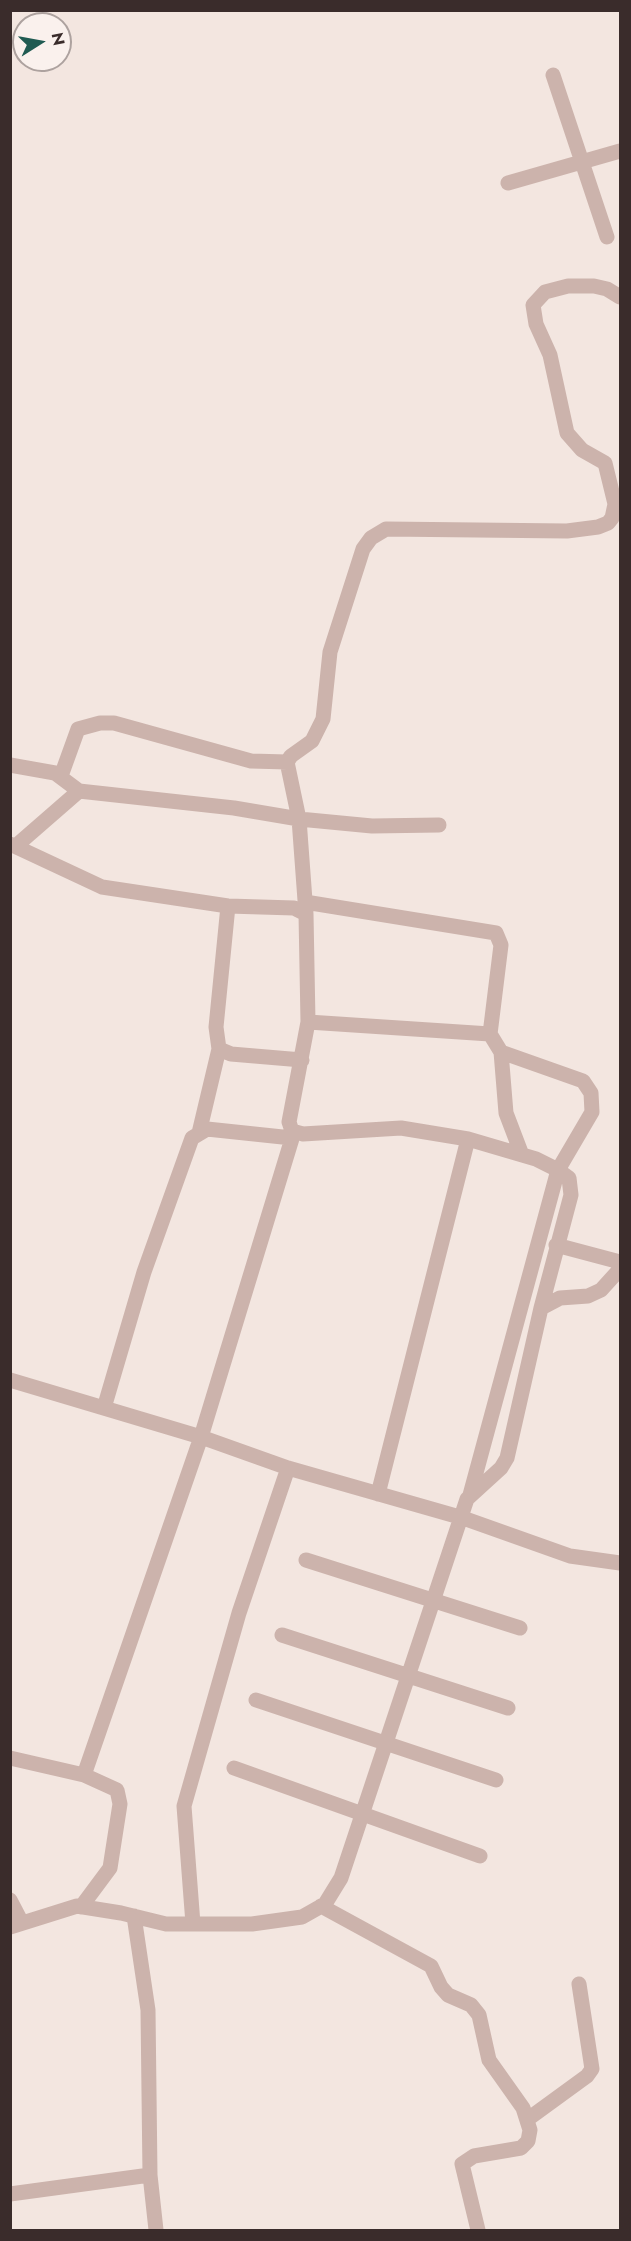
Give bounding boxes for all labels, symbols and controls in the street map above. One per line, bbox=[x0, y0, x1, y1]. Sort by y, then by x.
north arrow bbox=[12, 12, 72, 72]
text: N bbox=[46, 30, 71, 47]

